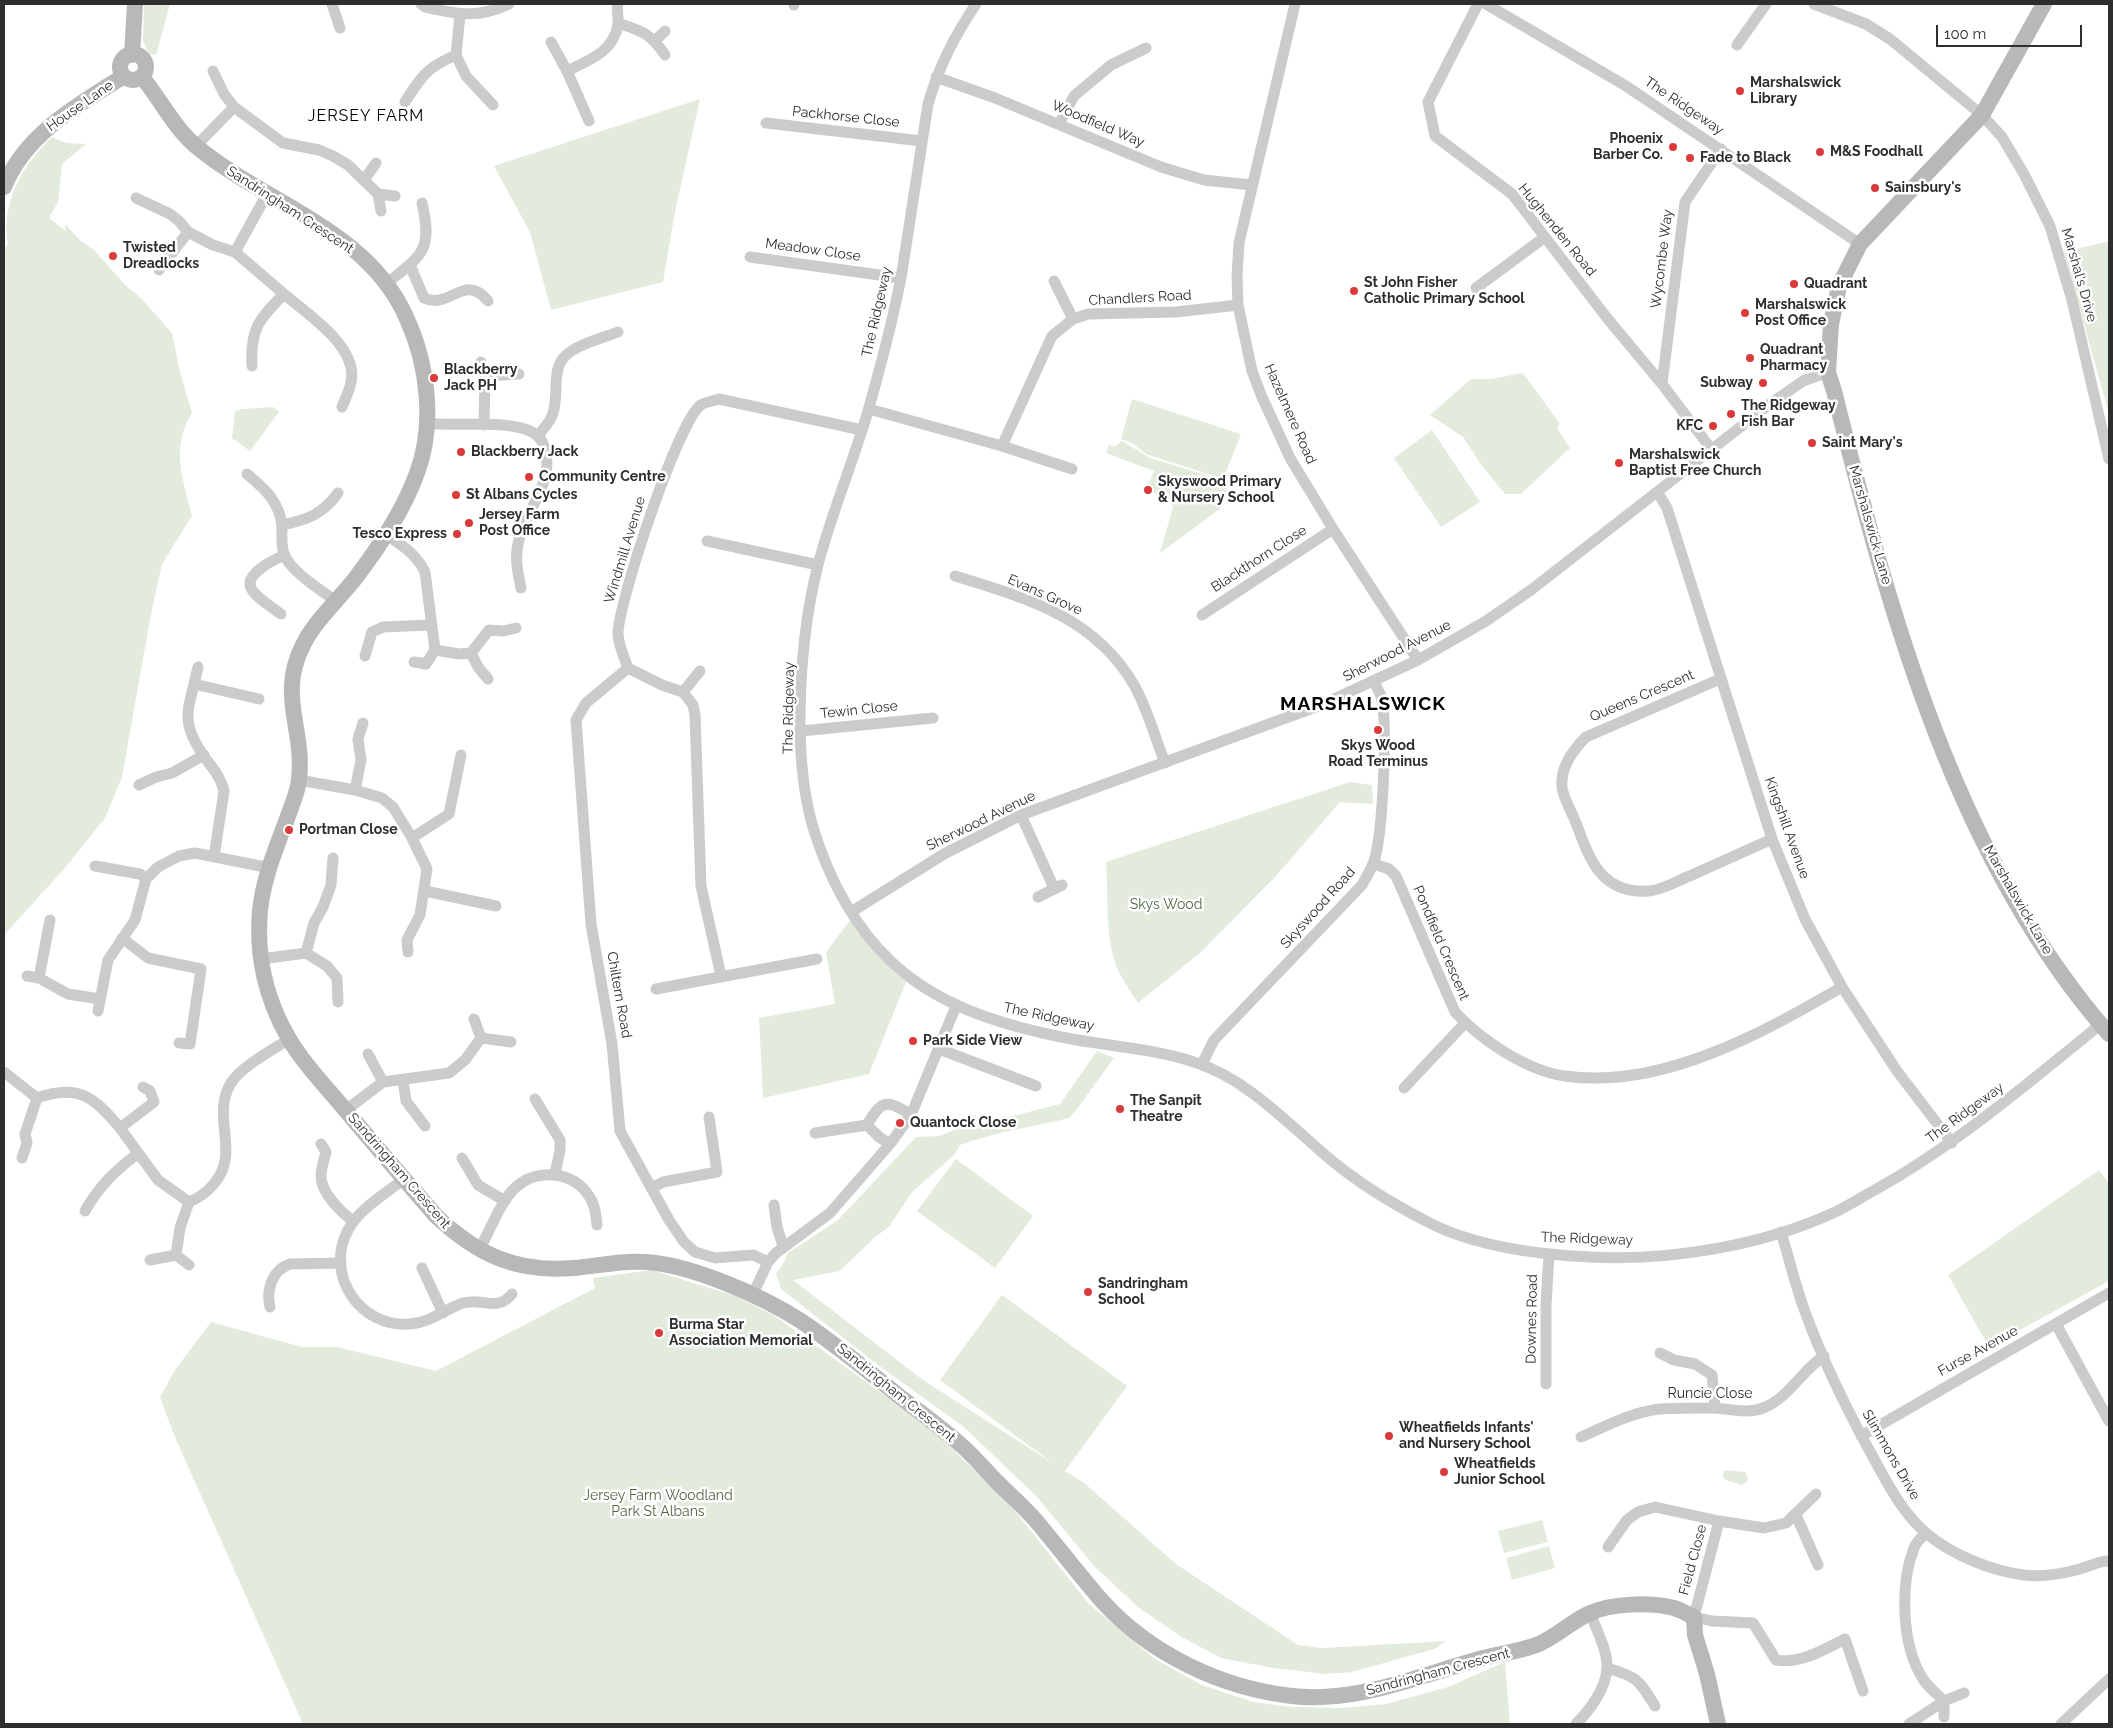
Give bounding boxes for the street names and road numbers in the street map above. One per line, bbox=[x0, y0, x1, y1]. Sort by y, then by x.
street label: The Ridgeway bbox=[1641, 73, 1727, 139]
street label: House Lane bbox=[43, 77, 117, 135]
street label: Woodfield Way bbox=[1049, 97, 1147, 151]
street label: Packhorse Close bbox=[791, 103, 901, 131]
street label: Sandringham Crescent bbox=[223, 163, 357, 257]
street label: Hughenden Road bbox=[1515, 180, 1599, 280]
street label: Wycombe Way bbox=[1648, 208, 1676, 310]
street label: Marshal's Drive bbox=[2058, 226, 2100, 324]
street label: Meadow Close bbox=[764, 235, 862, 265]
street label: The Ridgeway bbox=[858, 265, 896, 359]
street label: Chandlers Road bbox=[1088, 287, 1192, 309]
street label: Hazelmere Road bbox=[1260, 361, 1320, 467]
street label: Marshalswick Lane bbox=[1845, 464, 1895, 586]
street label: Windmill Avenue bbox=[601, 495, 649, 605]
street label: Blackthorn Close bbox=[1208, 522, 1310, 596]
street label: Evans Grove bbox=[1005, 571, 1085, 619]
street label: Sherwood Avenue bbox=[1340, 617, 1454, 685]
street label: The Ridgeway bbox=[780, 662, 798, 754]
street label: Queens Crescent bbox=[1587, 666, 1697, 726]
street label: Tewin Close bbox=[819, 698, 899, 722]
street label: Kingshill Avenue bbox=[1761, 775, 1813, 881]
street label: Sherwood Avenue bbox=[924, 787, 1038, 855]
street label: Marshalswick Lane bbox=[1980, 843, 2056, 957]
street label: Skyswood Road bbox=[1277, 864, 1359, 952]
street label: Pondfield Crescent bbox=[1409, 883, 1473, 1003]
street label: Chiltern Road bbox=[603, 950, 635, 1040]
street label: The Ridgeway bbox=[1002, 999, 1096, 1035]
street label: The Ridgeway bbox=[1923, 1079, 2007, 1147]
street label: Sandringham Crescent bbox=[344, 1110, 454, 1232]
street label: The Ridgeway bbox=[1541, 1229, 1633, 1249]
street label: Downes Road bbox=[1523, 1274, 1541, 1364]
street label: Furse Avenue bbox=[1935, 1322, 2021, 1380]
street label: Sandringham Crescent bbox=[833, 1340, 959, 1446]
street label: Runcie Close bbox=[1668, 1386, 1752, 1402]
street label: Slimmons Drive bbox=[1858, 1407, 1924, 1503]
street label: Field Close bbox=[1676, 1523, 1710, 1597]
street label: Sandringham Crescent bbox=[1364, 1645, 1512, 1699]

